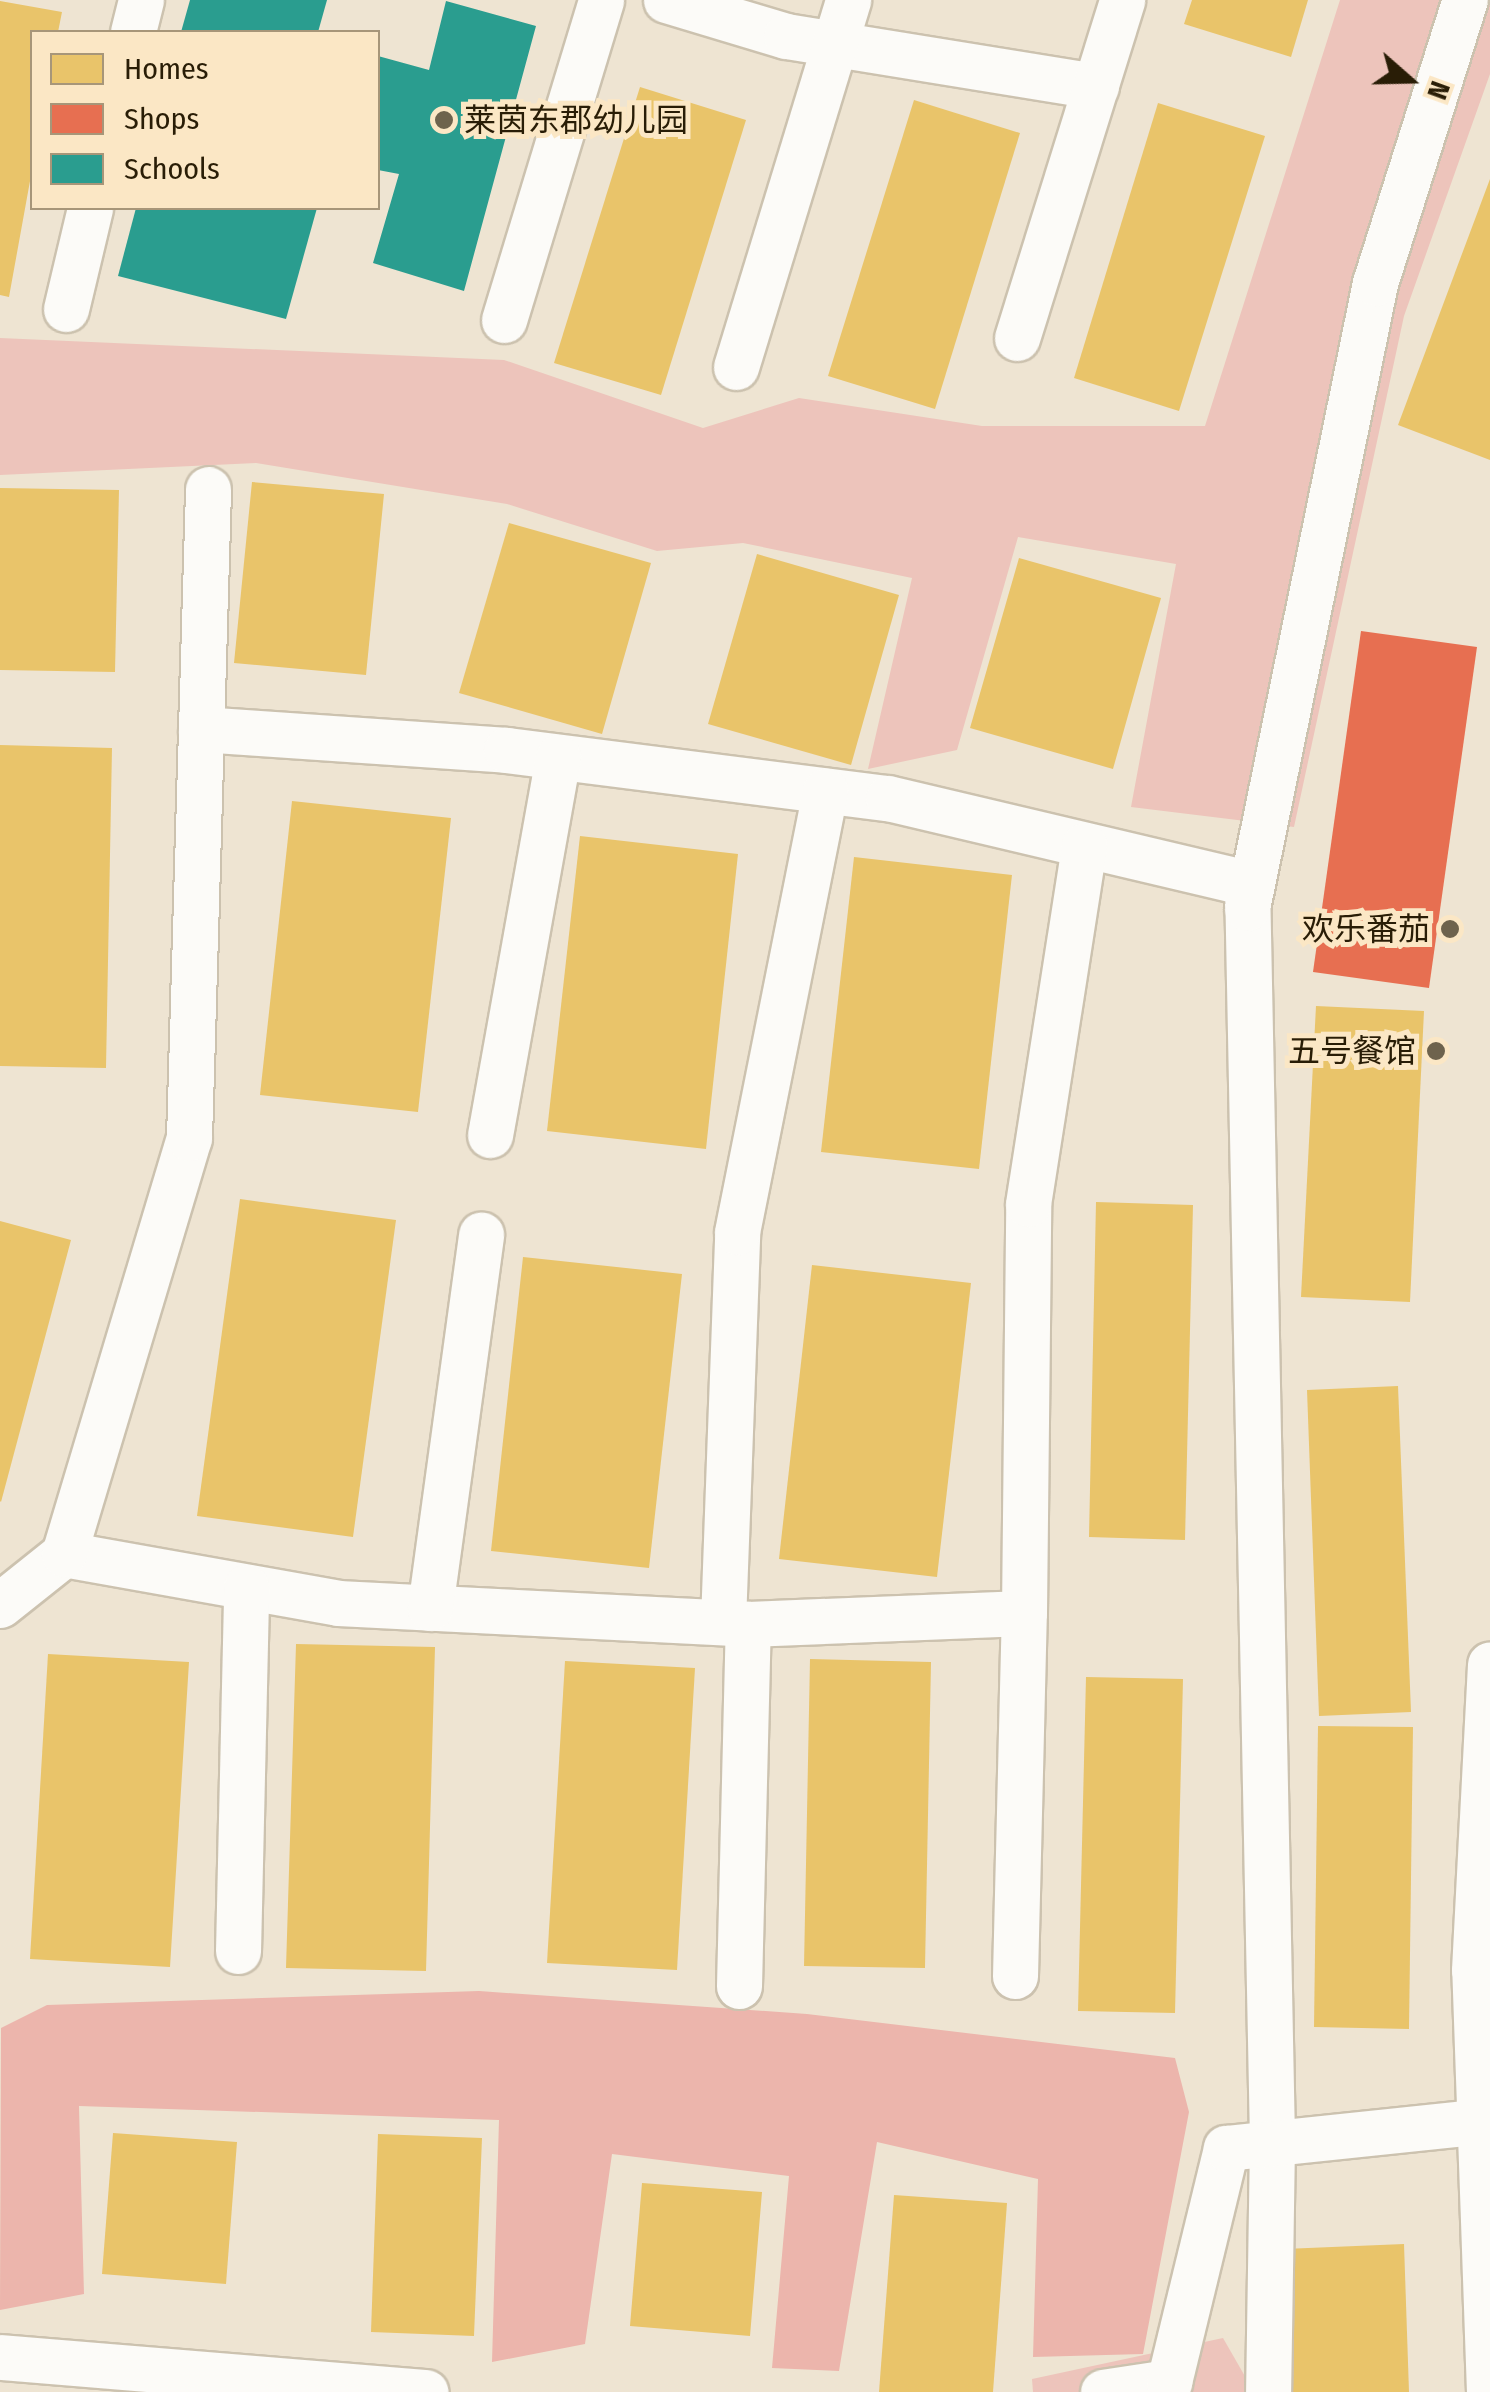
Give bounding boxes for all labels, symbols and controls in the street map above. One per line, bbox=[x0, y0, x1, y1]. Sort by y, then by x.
legend bbox=[30, 30, 380, 210]
north arrow bbox=[1360, 30, 1460, 130]
text: Homes bbox=[124, 51, 209, 87]
text: N bbox=[1420, 77, 1457, 104]
text: Shops bbox=[124, 101, 199, 137]
place label: 莱茵东郡幼儿园 bbox=[464, 101, 688, 139]
marker: 莱茵东郡幼儿园 bbox=[433, 109, 455, 131]
text: Schools bbox=[124, 151, 220, 187]
place label: 欢乐番茄 bbox=[1302, 910, 1430, 948]
marker: 欢乐番茄 bbox=[1439, 918, 1461, 940]
place label: 五号餐馆 bbox=[1288, 1032, 1416, 1070]
marker: 五号餐馆 bbox=[1425, 1040, 1447, 1062]

